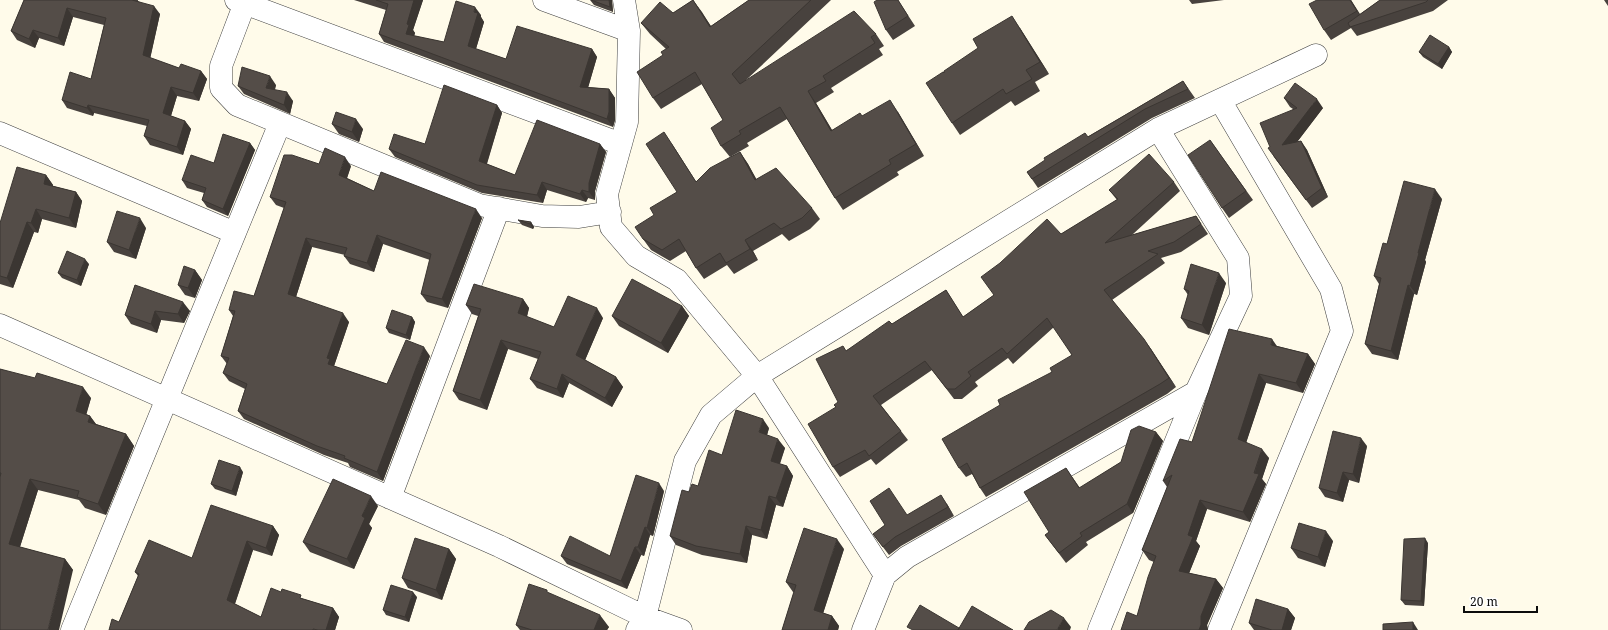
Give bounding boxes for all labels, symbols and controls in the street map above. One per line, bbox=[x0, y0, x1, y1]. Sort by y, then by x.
scale bar bbox=[1464, 588, 1537, 614]
text: 20 m bbox=[1470, 593, 1498, 610]

